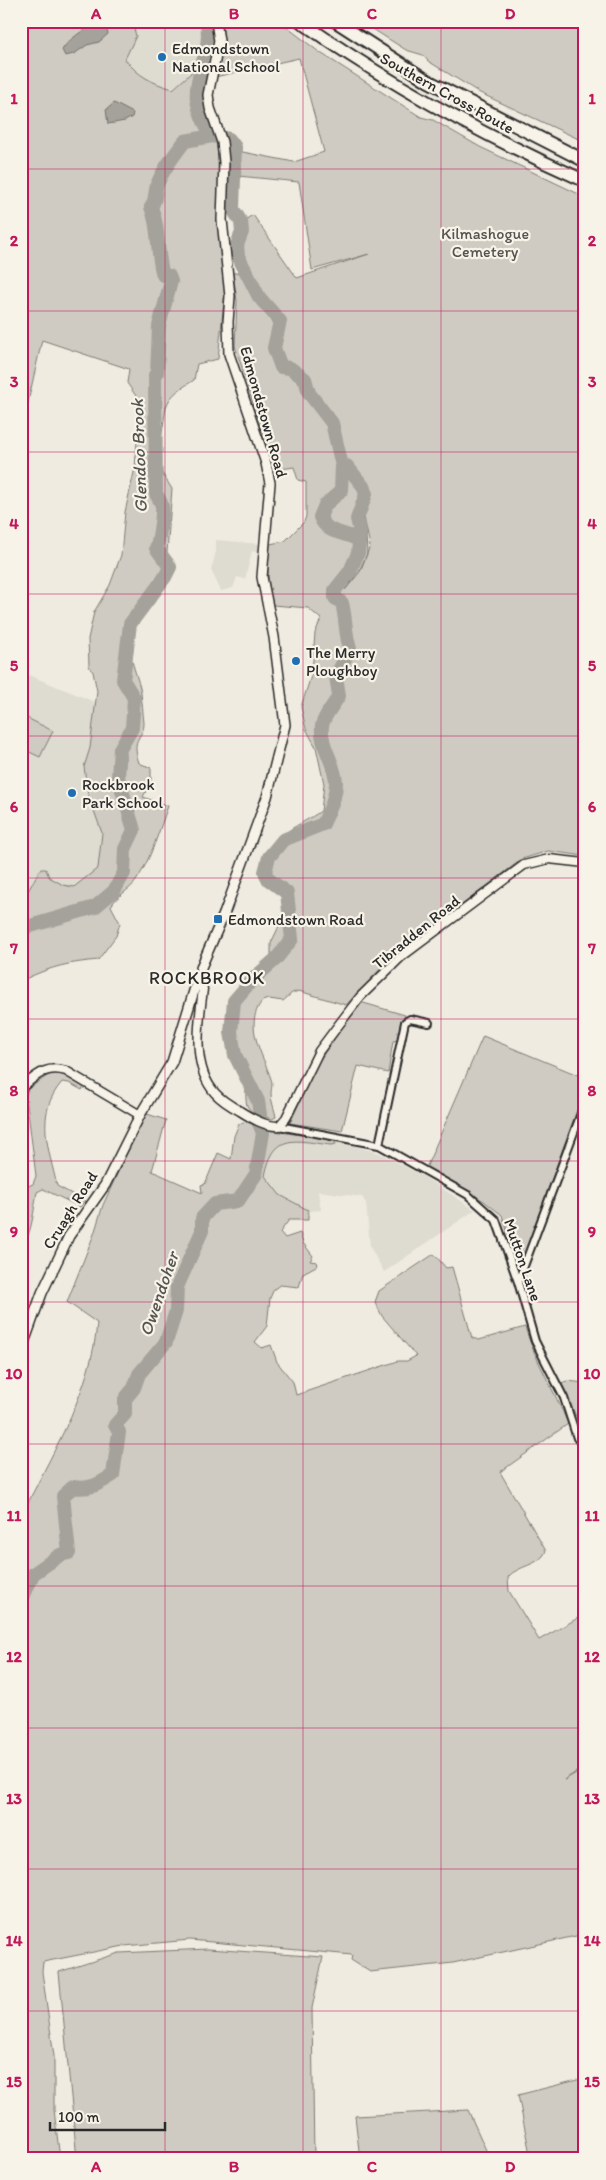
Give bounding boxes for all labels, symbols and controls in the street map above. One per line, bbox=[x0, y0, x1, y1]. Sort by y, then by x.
text: A bbox=[90, 4, 102, 23]
text: B bbox=[229, 4, 240, 23]
text: C bbox=[367, 4, 378, 23]
text: D bbox=[505, 4, 516, 23]
place label: Edmondstown National School bbox=[172, 39, 280, 76]
street label: Southern Cross Route bbox=[377, 48, 517, 138]
marker: Edmondstown National School bbox=[156, 51, 168, 63]
text: 1 bbox=[10, 89, 18, 108]
text: 1 bbox=[588, 89, 596, 108]
park label: Kilmashogue Cemetery bbox=[441, 224, 529, 261]
text: 2 bbox=[10, 231, 19, 250]
text: 2 bbox=[588, 231, 597, 250]
street label: Edmondstown Road bbox=[236, 344, 292, 480]
text: 3 bbox=[10, 372, 19, 391]
text: 3 bbox=[588, 372, 597, 391]
water label: Glendoo Brook bbox=[126, 397, 152, 513]
text: 4 bbox=[9, 514, 19, 533]
text: 4 bbox=[587, 514, 597, 533]
place label: The Merry Ploughboy bbox=[306, 643, 378, 680]
marker: The Merry Ploughboy bbox=[290, 655, 302, 667]
text: 5 bbox=[10, 656, 19, 675]
text: 5 bbox=[588, 656, 597, 675]
place label: Rockbrook Park School bbox=[82, 775, 163, 812]
marker: Rockbrook Park School bbox=[66, 787, 78, 799]
text: 6 bbox=[10, 797, 19, 816]
text: 6 bbox=[588, 797, 597, 816]
street label: Tibradden Road bbox=[368, 891, 464, 973]
place label: Edmondstown Road bbox=[228, 910, 364, 929]
marker: Edmondstown Road bbox=[212, 913, 224, 925]
text: 7 bbox=[9, 939, 18, 958]
text: 7 bbox=[587, 939, 596, 958]
district label: ROCKBROOK bbox=[149, 967, 265, 989]
text: 8 bbox=[10, 1081, 19, 1100]
text: 8 bbox=[588, 1081, 597, 1100]
street label: Cruagh Road bbox=[39, 1167, 102, 1253]
street label: Mutton Lane bbox=[500, 1216, 546, 1304]
text: 9 bbox=[10, 1222, 18, 1241]
text: 9 bbox=[588, 1222, 596, 1241]
water label: Owendoher bbox=[134, 1247, 184, 1339]
text: 10 bbox=[5, 1364, 23, 1383]
text: 10 bbox=[583, 1364, 601, 1383]
text: 11 bbox=[7, 1506, 22, 1525]
text: 11 bbox=[585, 1506, 600, 1525]
text: 12 bbox=[6, 1647, 23, 1666]
text: 12 bbox=[584, 1647, 601, 1666]
text: 13 bbox=[6, 1789, 22, 1808]
text: 13 bbox=[584, 1789, 600, 1808]
text: 14 bbox=[5, 1931, 23, 1950]
text: 14 bbox=[583, 1931, 601, 1950]
text: 15 bbox=[6, 2072, 23, 2091]
text: 15 bbox=[584, 2072, 601, 2091]
scale bar bbox=[50, 2100, 165, 2132]
text: 100 m bbox=[58, 2108, 100, 2126]
text: A bbox=[90, 2157, 102, 2176]
text: B bbox=[229, 2157, 240, 2176]
text: C bbox=[367, 2157, 378, 2176]
text: D bbox=[505, 2157, 516, 2176]

